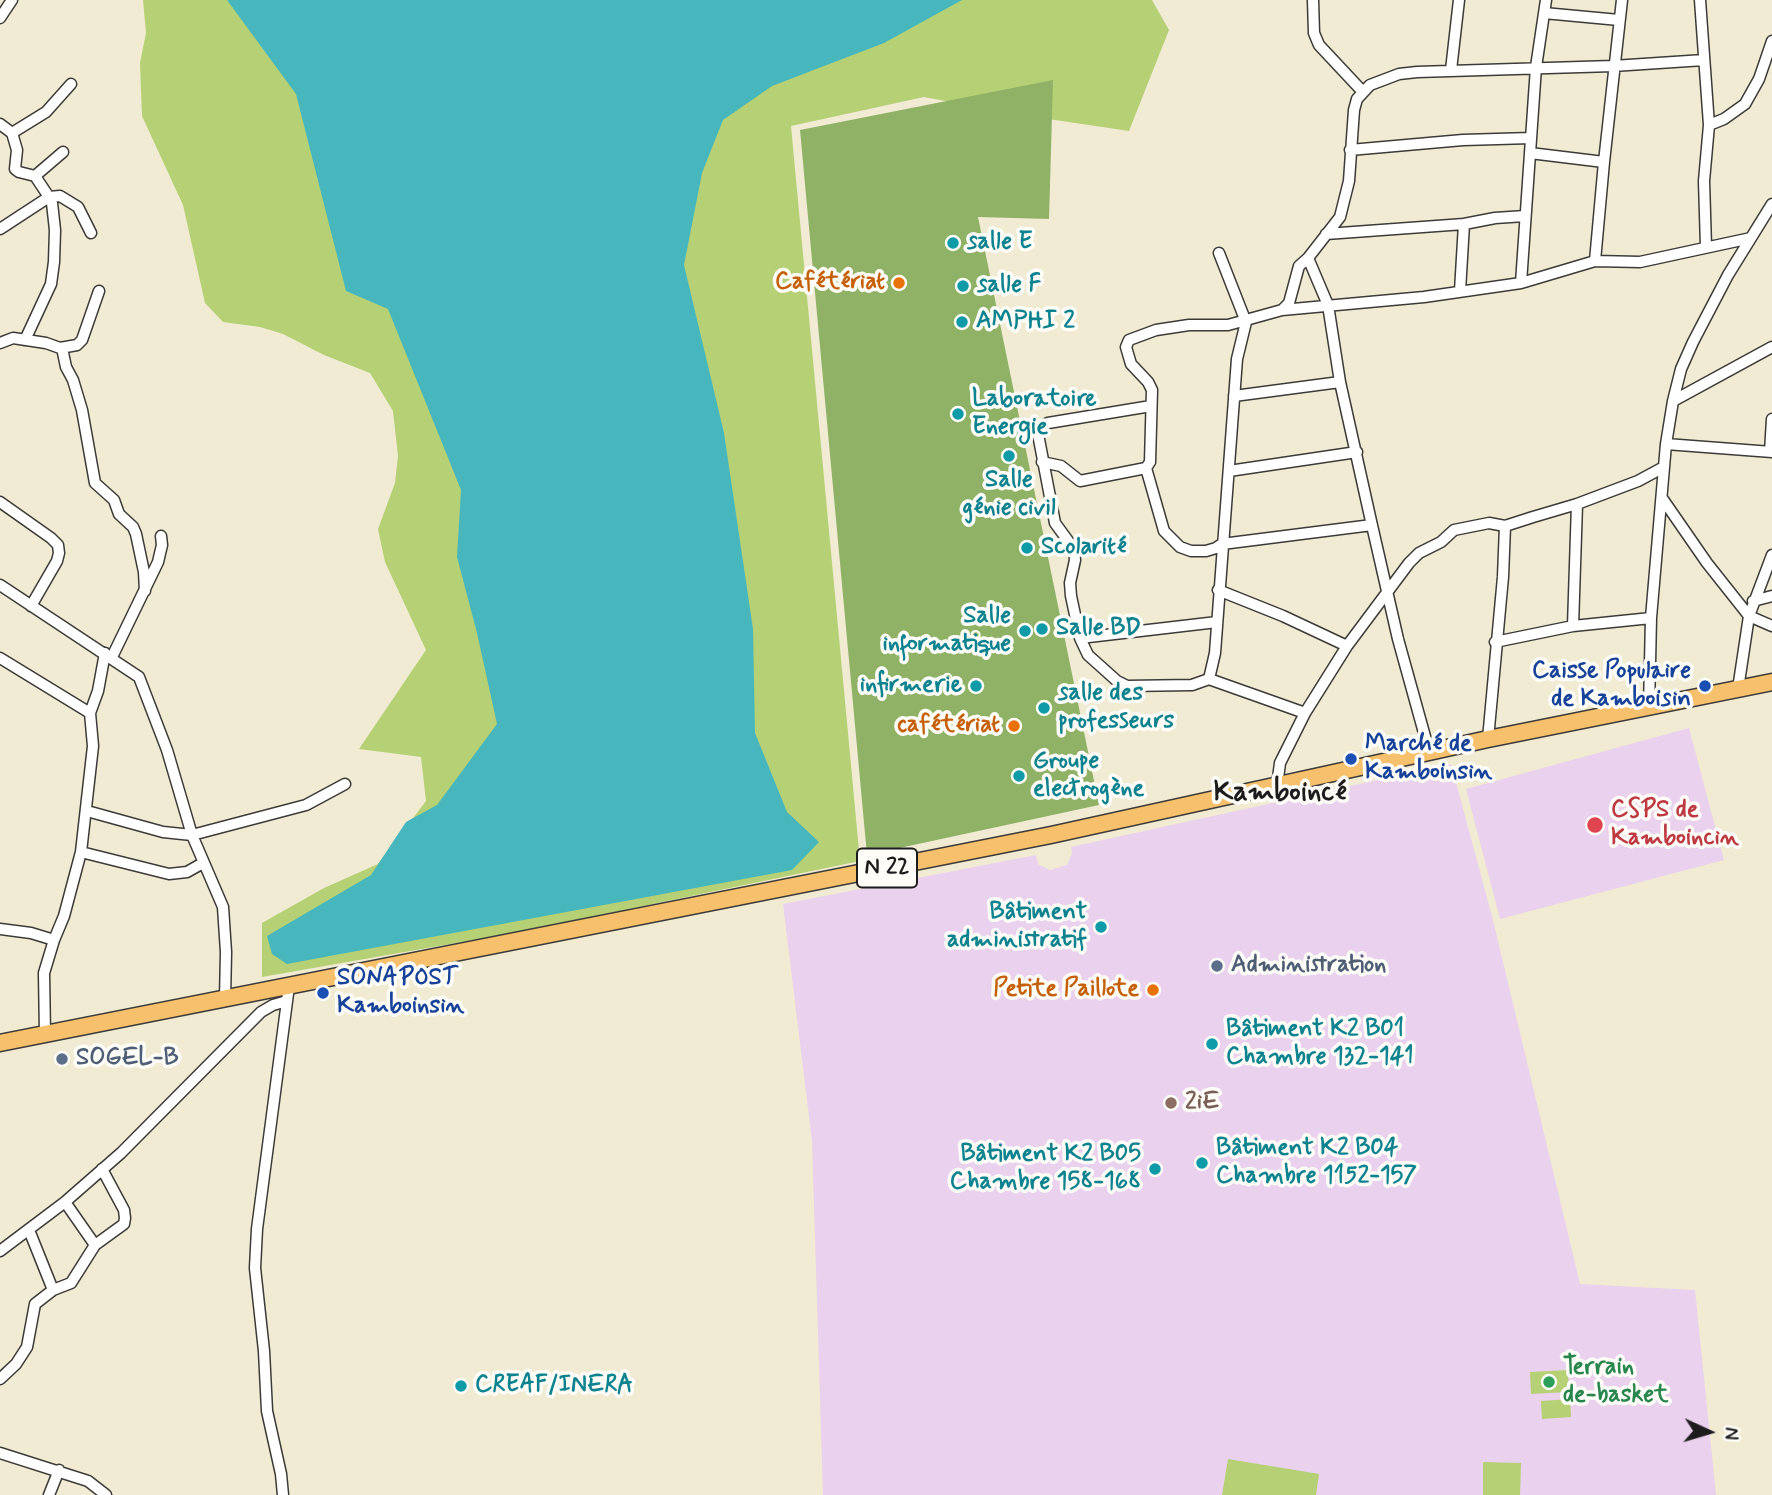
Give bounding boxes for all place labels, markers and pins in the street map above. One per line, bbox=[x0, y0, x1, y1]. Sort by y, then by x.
place label: salle E bbox=[967, 229, 1033, 257]
marker: salle E bbox=[945, 235, 961, 251]
place label: Cafétériat bbox=[775, 269, 885, 297]
place label: salle F bbox=[977, 272, 1041, 300]
marker: Cafétériat bbox=[891, 275, 907, 291]
marker: salle F bbox=[955, 278, 971, 294]
place label: AMPHI 2 bbox=[976, 308, 1075, 336]
marker: AMPHI 2 bbox=[954, 314, 970, 330]
place label: Laboratoire Energie bbox=[972, 386, 1096, 442]
marker: Laboratoire Energie bbox=[950, 406, 966, 422]
marker: Salle génie civil bbox=[1001, 448, 1017, 464]
place label: Salle génie civil bbox=[962, 467, 1056, 523]
place label: Scolarité bbox=[1041, 534, 1127, 562]
marker: Scolarité bbox=[1019, 540, 1035, 556]
place label: Salle informatique bbox=[883, 603, 1011, 659]
place label: Salle BD bbox=[1056, 615, 1141, 643]
marker: Salle BD bbox=[1034, 621, 1050, 637]
marker: Salle informatique bbox=[1017, 623, 1033, 639]
place label: Caisse Populaire de Kamboisin bbox=[1532, 658, 1691, 714]
place label: infirmerie bbox=[860, 672, 962, 700]
marker: infirmerie bbox=[968, 678, 984, 694]
marker: Caisse Populaire de Kamboisin bbox=[1697, 678, 1713, 694]
place label: salle des professeurs bbox=[1058, 680, 1174, 736]
marker: salle des professeurs bbox=[1036, 700, 1052, 716]
place label: cafétériat bbox=[897, 712, 1000, 740]
marker: cafétériat bbox=[1006, 718, 1022, 734]
place label: Marché de Kamboinsin bbox=[1365, 731, 1492, 787]
place label: Groupe electrogène bbox=[1033, 748, 1144, 804]
marker: Marché de Kamboinsin bbox=[1343, 751, 1359, 767]
marker: Groupe electrogène bbox=[1011, 768, 1027, 784]
place label: CSPS de Kamboincin bbox=[1611, 797, 1739, 853]
marker: CSPS de Kamboincin bbox=[1585, 815, 1605, 835]
place label: Bâtiment administratif bbox=[947, 899, 1087, 955]
marker: Bâtiment administratif bbox=[1093, 919, 1109, 935]
place label: Administration bbox=[1231, 952, 1386, 980]
marker: Administration bbox=[1209, 958, 1225, 974]
place label: SONAPOST Kamboinsin bbox=[337, 965, 464, 1021]
place label: Petite Paillote bbox=[993, 976, 1139, 1004]
marker: Petite Paillote bbox=[1145, 982, 1161, 998]
marker: SONAPOST Kamboinsin bbox=[315, 985, 331, 1001]
place label: Bâtiment K2 B01 Chambre 132-141 bbox=[1226, 1016, 1414, 1072]
marker: Bâtiment K2 B01 Chambre 132-141 bbox=[1204, 1036, 1220, 1052]
place label: SOGEL-B bbox=[76, 1045, 179, 1073]
marker: SOGEL-B bbox=[54, 1051, 70, 1067]
place label: 2iE bbox=[1185, 1089, 1219, 1117]
marker: 2iE bbox=[1163, 1095, 1179, 1111]
place label: Bâtiment K2 B04 Chambre 1152-157 bbox=[1216, 1135, 1417, 1191]
place label: Bâtiment K2 B05 Chambre 158-168 bbox=[950, 1141, 1141, 1197]
marker: Bâtiment K2 B04 Chambre 1152-157 bbox=[1194, 1155, 1210, 1171]
marker: Bâtiment K2 B05 Chambre 158-168 bbox=[1147, 1161, 1163, 1177]
place label: Terrain de-basket bbox=[1563, 1354, 1668, 1410]
place label: CREAF/INERA bbox=[475, 1372, 633, 1400]
marker: Terrain de-basket bbox=[1541, 1374, 1557, 1390]
marker: CREAF/INERA bbox=[453, 1378, 469, 1394]

